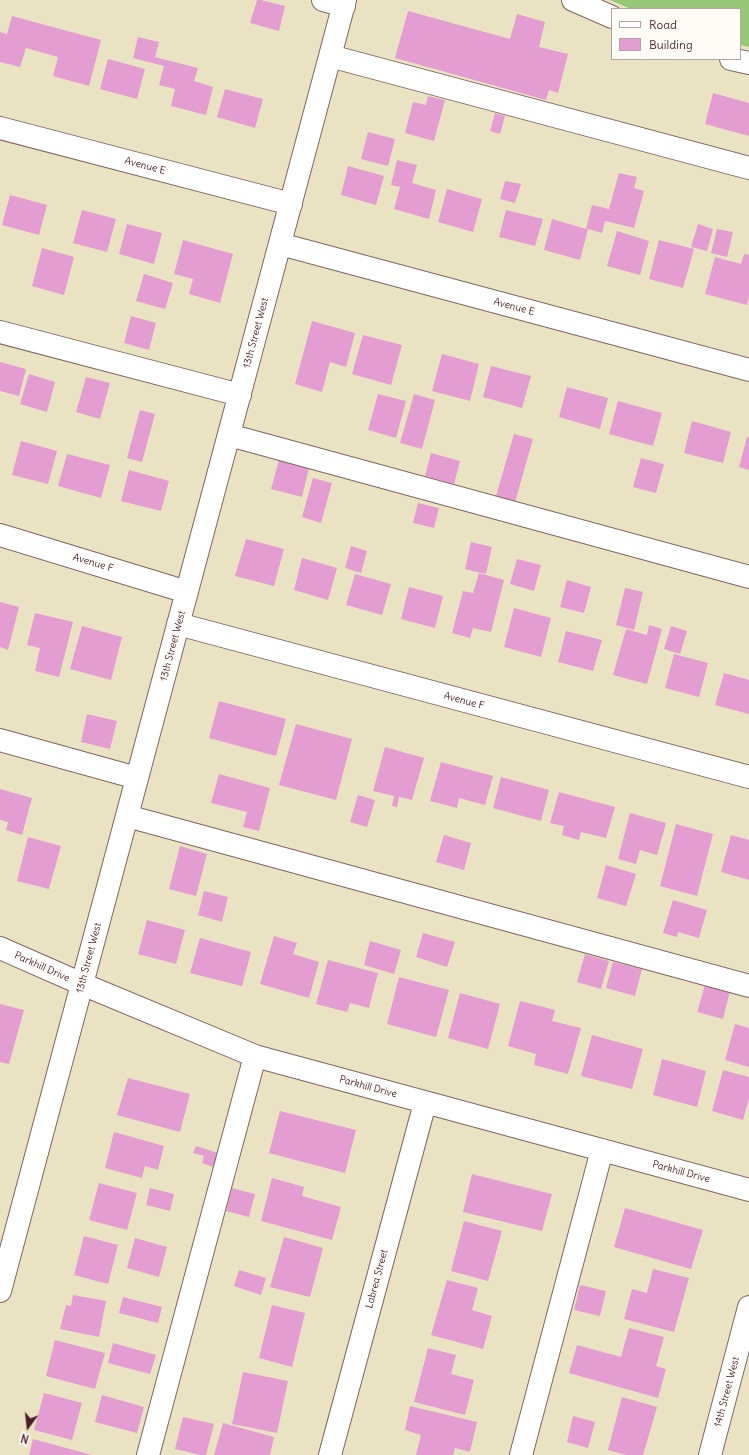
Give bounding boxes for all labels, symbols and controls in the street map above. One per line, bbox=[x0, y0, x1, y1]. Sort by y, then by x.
legend bbox=[611, 8, 741, 60]
text: Road bbox=[649, 17, 677, 32]
text: Building bbox=[649, 37, 693, 52]
street label: Avenue E bbox=[123, 155, 167, 177]
street label: Avenue E bbox=[492, 296, 536, 318]
street label: 13th Street West bbox=[241, 297, 271, 369]
street label: Avenue F bbox=[71, 551, 115, 575]
street label: 13th Street West bbox=[158, 610, 188, 682]
street label: Avenue F bbox=[442, 690, 486, 712]
street label: 13th Street West bbox=[74, 922, 104, 994]
street label: Parkhill Drive bbox=[13, 949, 71, 985]
street label: Parkhill Drive bbox=[338, 1074, 398, 1100]
street label: Parkhill Drive bbox=[651, 1159, 711, 1185]
street label: Labrea Street bbox=[363, 1248, 391, 1310]
street label: 14th Street West bbox=[712, 1355, 742, 1429]
north arrow bbox=[8, 1407, 48, 1447]
text: N bbox=[19, 1431, 30, 1446]

